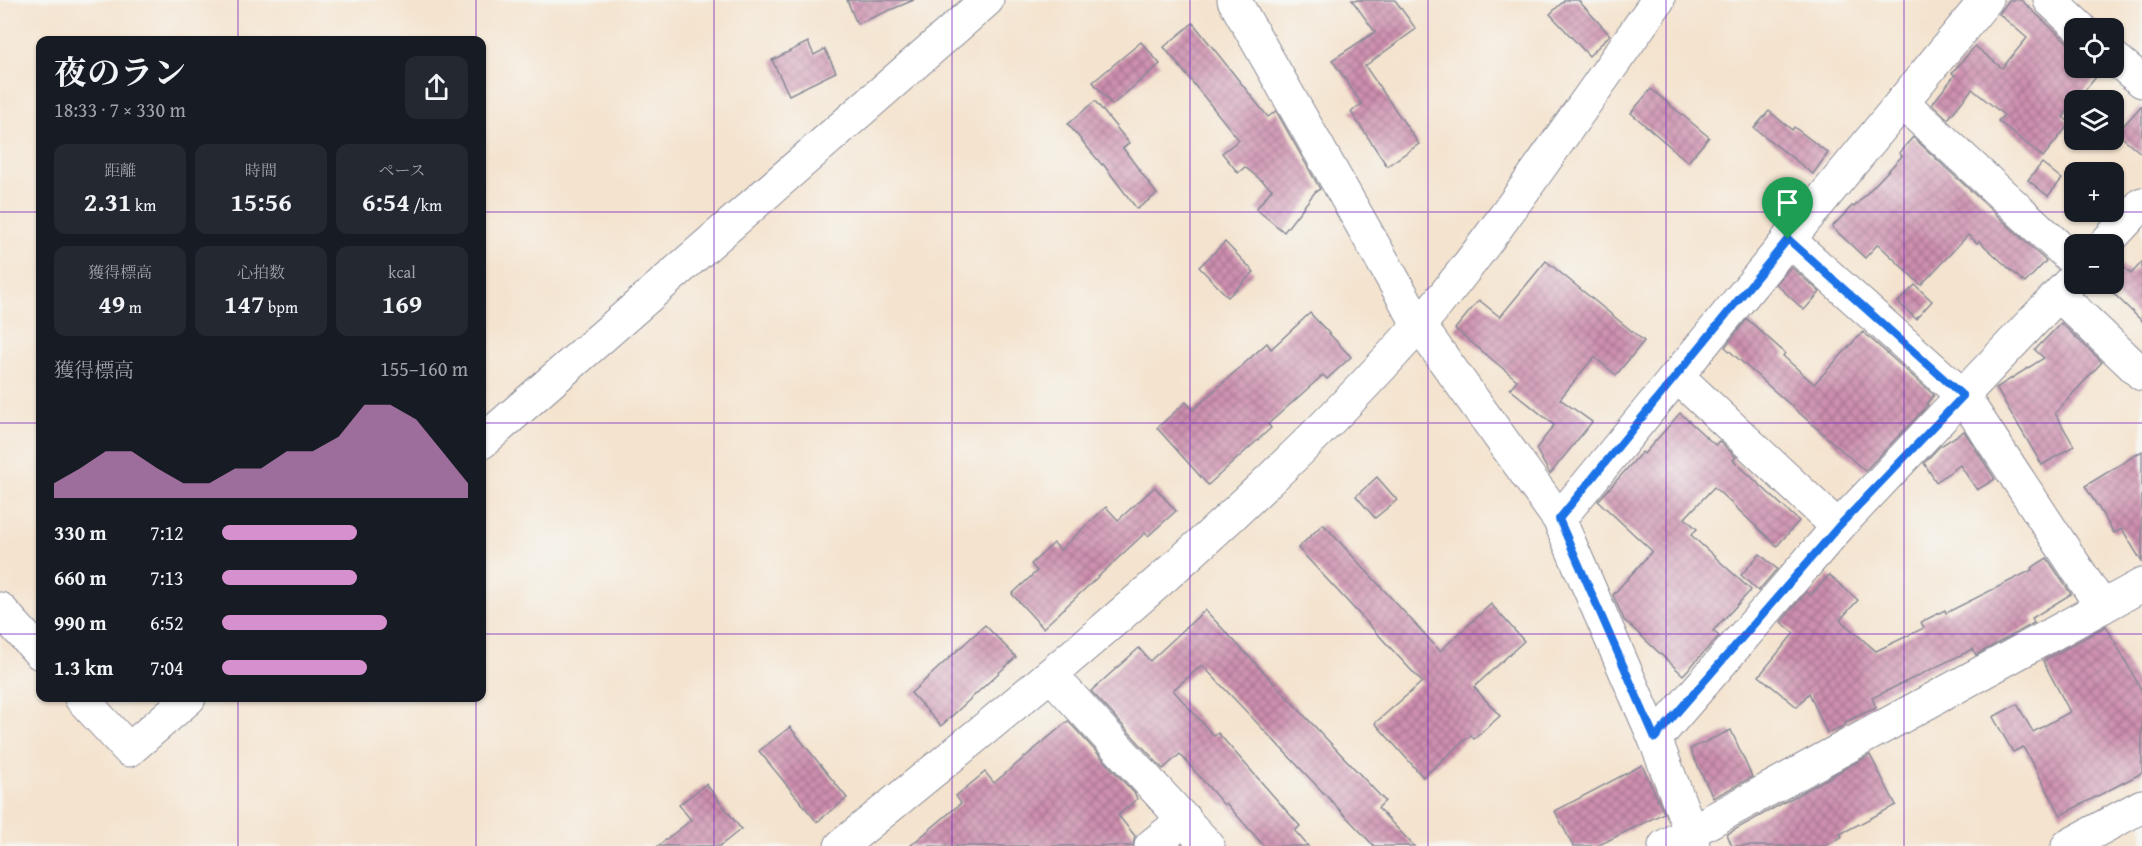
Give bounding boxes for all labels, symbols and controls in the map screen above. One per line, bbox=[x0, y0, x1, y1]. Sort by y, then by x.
map controls bbox=[2064, 18, 2124, 294]
button: locate bbox=[2064, 18, 2124, 78]
text: 夜のラン bbox=[54, 48, 186, 96]
button: share bbox=[405, 56, 468, 119]
button: layers bbox=[2064, 90, 2124, 150]
text: 18:33 · 7 × 330 m bbox=[54, 95, 186, 124]
text: 距離 bbox=[104, 158, 136, 182]
text: 時間 bbox=[245, 158, 277, 182]
text: ペース bbox=[378, 158, 426, 182]
button: + bbox=[2064, 162, 2124, 222]
pin bbox=[1762, 177, 1813, 239]
text: 2.31 bbox=[84, 182, 132, 221]
text: 15:56 bbox=[230, 182, 292, 221]
text: 6:54 bbox=[362, 182, 410, 221]
icon: arrive bbox=[1771, 186, 1804, 219]
text: km bbox=[132, 193, 156, 217]
text: /km bbox=[410, 193, 442, 217]
button: − bbox=[2064, 234, 2124, 294]
text: 獲得標高 bbox=[88, 260, 152, 284]
text: 心拍数 bbox=[237, 260, 285, 284]
text: kcal bbox=[388, 260, 416, 284]
text: 49 bbox=[98, 284, 125, 323]
text: 147 bbox=[224, 284, 264, 323]
text: 169 bbox=[382, 284, 422, 323]
text: m bbox=[125, 295, 142, 319]
text: bpm bbox=[264, 295, 298, 319]
text: 155–160 m bbox=[380, 354, 468, 383]
text: 獲得標高 bbox=[54, 355, 134, 384]
text: 330 m bbox=[54, 518, 107, 547]
text: 7:12 bbox=[150, 518, 184, 547]
text: 660 m bbox=[54, 563, 107, 592]
text: 7:13 bbox=[150, 563, 184, 592]
text: 990 m bbox=[54, 608, 107, 637]
text: 6:52 bbox=[150, 608, 184, 637]
text: 1.3 km bbox=[54, 653, 113, 682]
text: 7:04 bbox=[150, 653, 184, 682]

